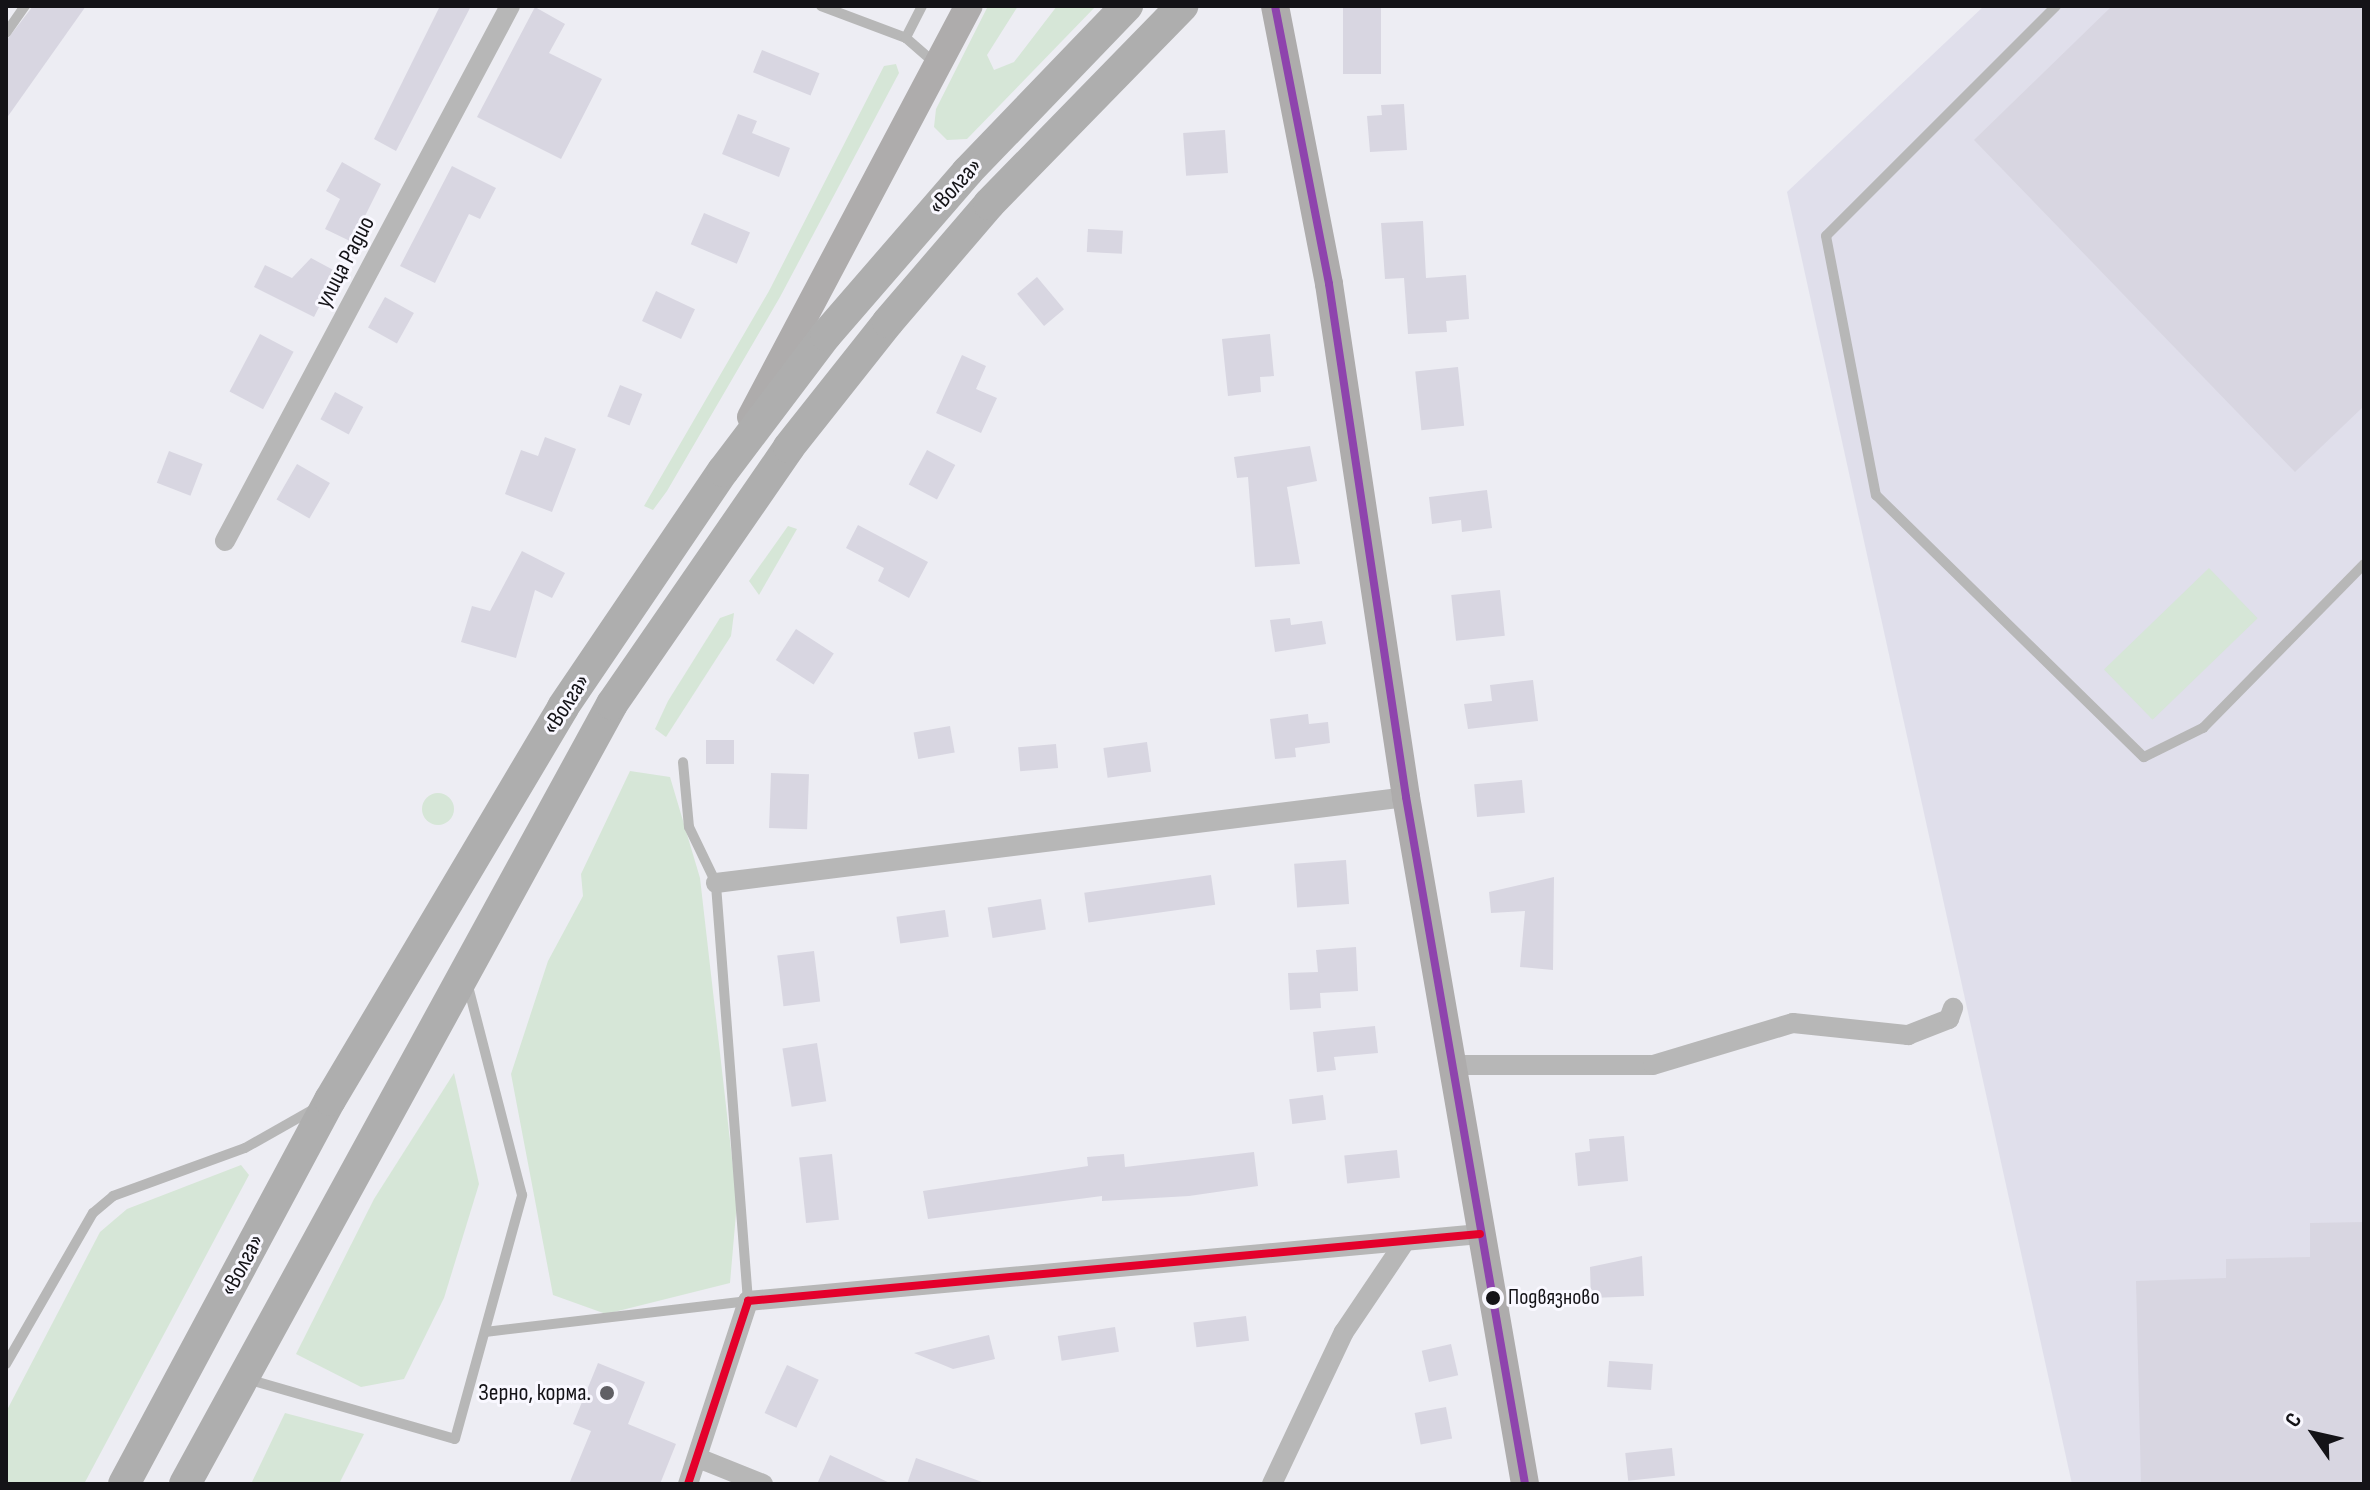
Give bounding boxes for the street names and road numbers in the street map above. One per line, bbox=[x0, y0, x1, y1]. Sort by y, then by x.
street label: «Волга» bbox=[922, 152, 988, 220]
street label: улица Радио bbox=[309, 211, 381, 313]
street label: «Волга» bbox=[536, 668, 596, 740]
street label: «Волга» bbox=[214, 1229, 270, 1301]

